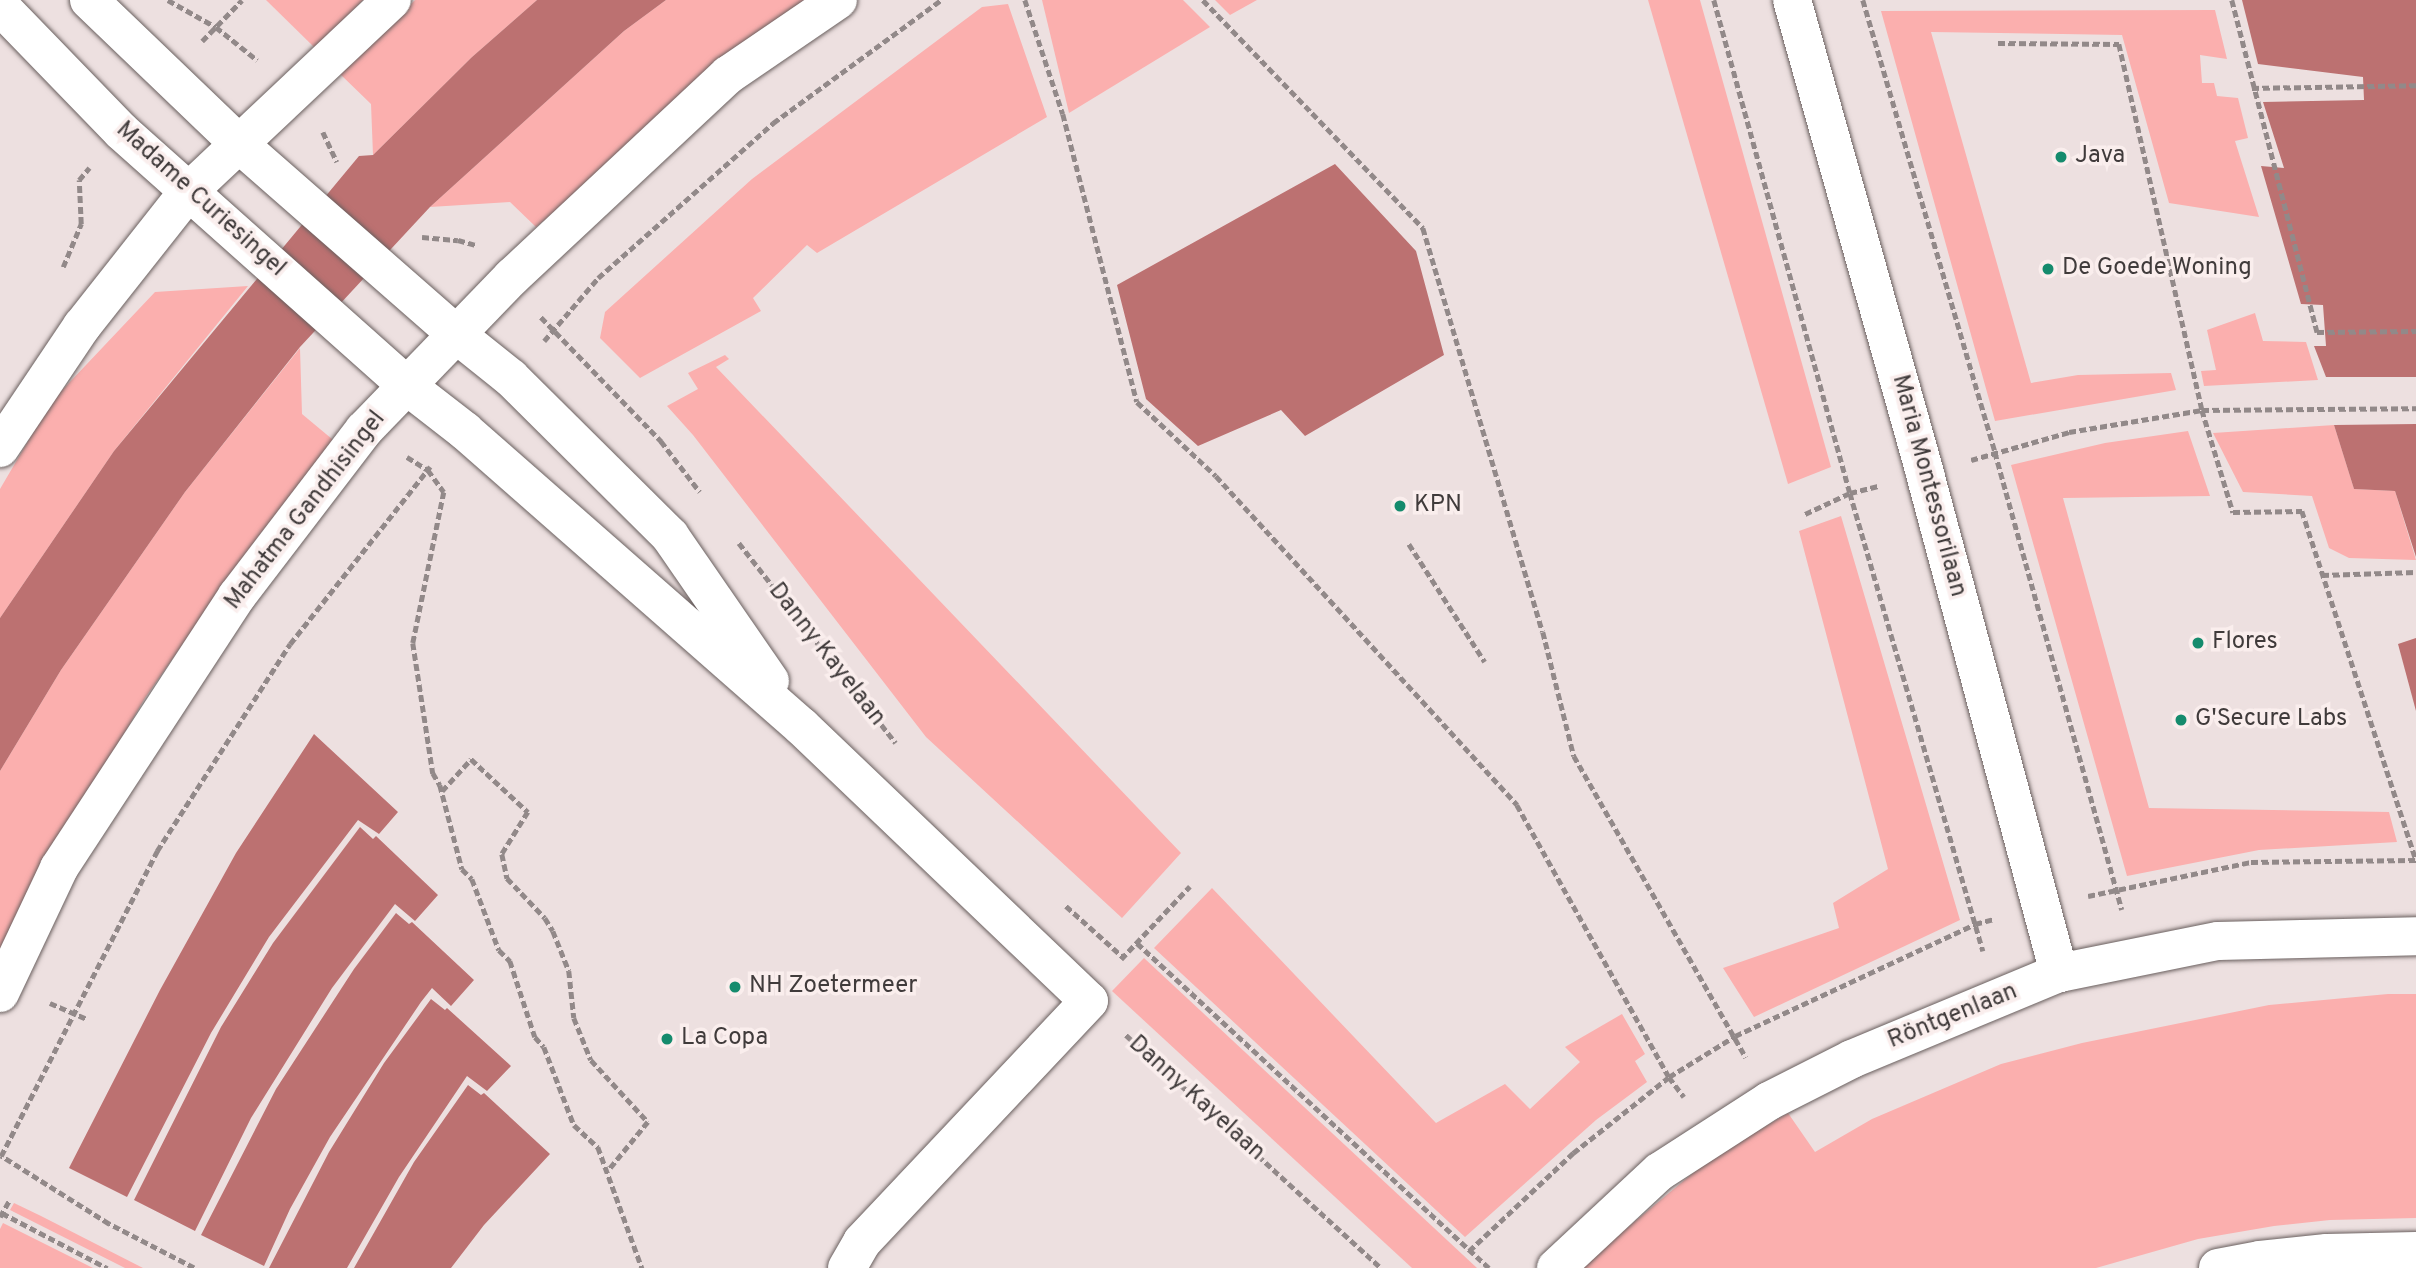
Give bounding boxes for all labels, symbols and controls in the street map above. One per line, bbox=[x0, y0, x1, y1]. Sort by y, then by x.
street label: Madame Curiesingel bbox=[109, 116, 291, 284]
place label: Java bbox=[2075, 143, 2125, 171]
marker: Java bbox=[2053, 149, 2069, 165]
place label: De Goede Woning bbox=[2062, 255, 2252, 283]
marker: De Goede Woning bbox=[2040, 261, 2056, 277]
street label: Maria Montessorilaan bbox=[1884, 372, 1972, 600]
street label: Mahatma Gandhisingel bbox=[219, 406, 393, 616]
place label: KPN bbox=[1414, 492, 1462, 520]
marker: KPN bbox=[1392, 498, 1408, 514]
street label: Danny Kayelaan bbox=[761, 578, 891, 732]
place label: Flores bbox=[2212, 629, 2278, 657]
marker: Flores bbox=[2190, 635, 2206, 651]
place label: G'Secure Labs bbox=[2195, 706, 2347, 734]
marker: G'Secure Labs bbox=[2173, 712, 2189, 728]
place label: NH Zoetermeer bbox=[749, 973, 918, 1001]
street label: Röntgenlaan bbox=[1884, 978, 2022, 1056]
marker: NH Zoetermeer bbox=[727, 979, 743, 995]
place label: La Copa bbox=[681, 1025, 768, 1053]
street label: Danny Kayelaan bbox=[1122, 1030, 1270, 1168]
marker: La Copa bbox=[659, 1031, 675, 1047]

